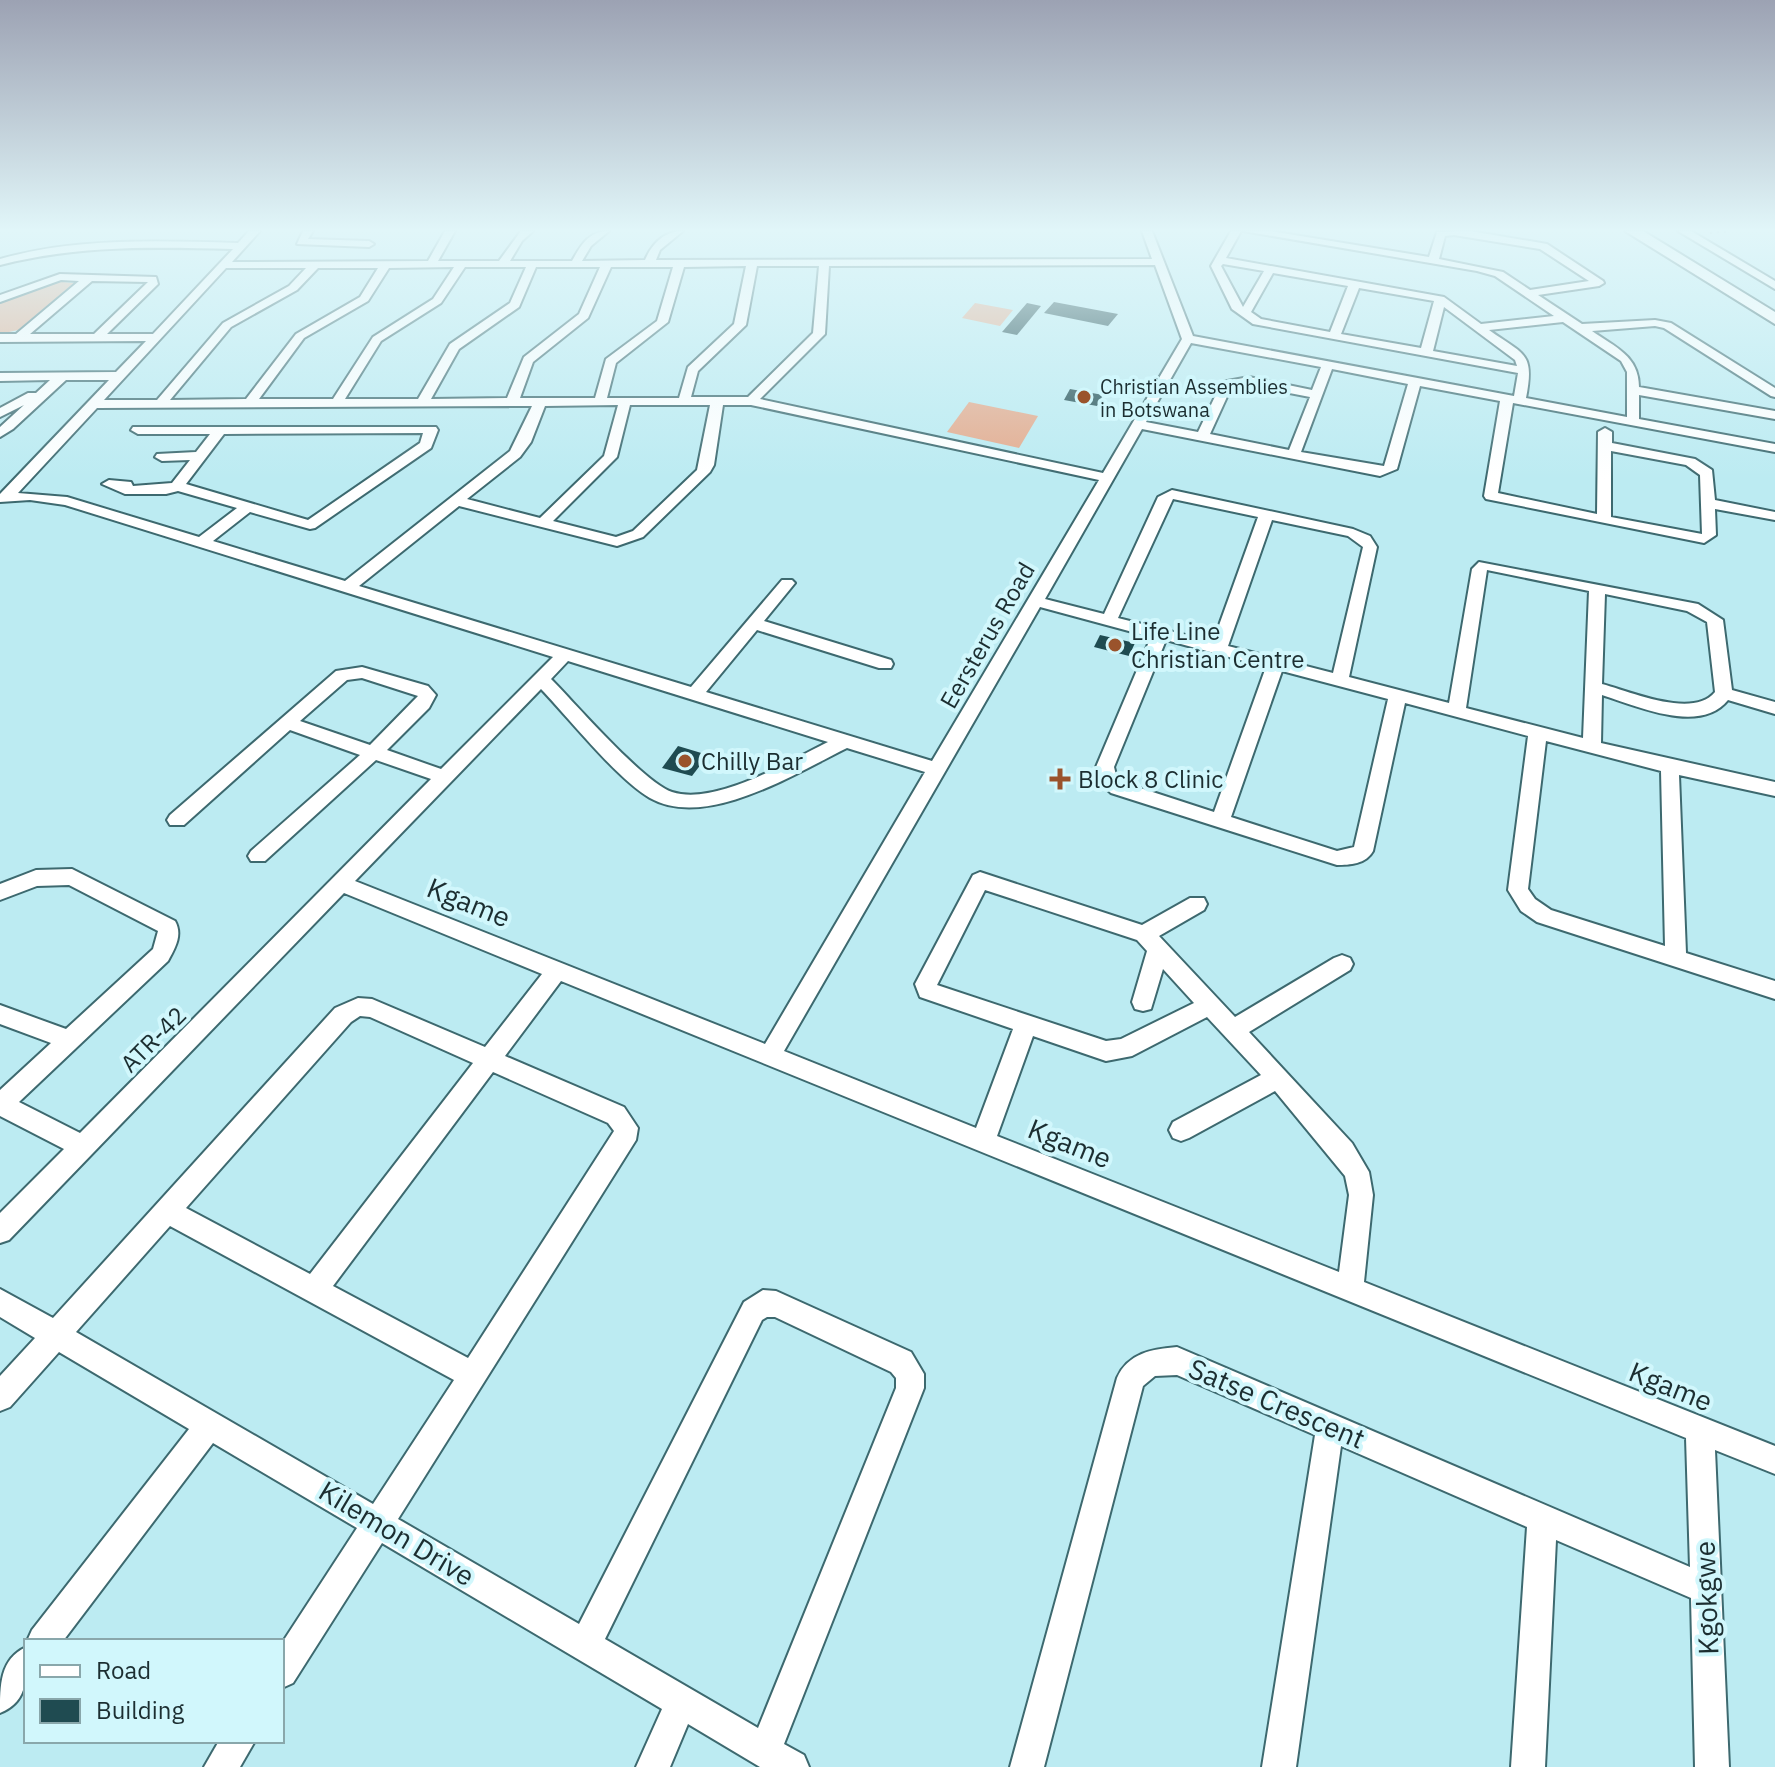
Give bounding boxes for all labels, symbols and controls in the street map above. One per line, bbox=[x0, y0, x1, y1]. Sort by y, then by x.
place label: Christian Assemblies in Botswana bbox=[1100, 373, 1288, 423]
marker: Christian Assemblies in Botswana bbox=[1075, 388, 1093, 406]
street label: Eersterus Road bbox=[932, 556, 1042, 714]
place label: Life Line Christian Centre bbox=[1131, 615, 1304, 675]
marker: Life Line Christian Centre bbox=[1106, 636, 1124, 654]
place label: Chilly Bar bbox=[701, 745, 803, 777]
marker: Chilly Bar bbox=[676, 752, 694, 770]
place label: Block 8 Clinic bbox=[1078, 763, 1223, 795]
marker: Block 8 Clinic bbox=[1049, 768, 1071, 790]
street label: Kgame bbox=[422, 869, 516, 935]
street label: ATR-42 bbox=[113, 999, 193, 1079]
street label: Kgame bbox=[1023, 1110, 1117, 1176]
street label: Satse Crescent bbox=[1183, 1349, 1371, 1457]
street label: Kgame bbox=[1624, 1353, 1718, 1419]
street label: Kilemon Drive bbox=[312, 1472, 482, 1594]
street label: Kgokgwe bbox=[1686, 1540, 1726, 1656]
legend bbox=[24, 1639, 284, 1743]
text: Road bbox=[96, 1654, 151, 1686]
text: Building bbox=[96, 1694, 184, 1726]

